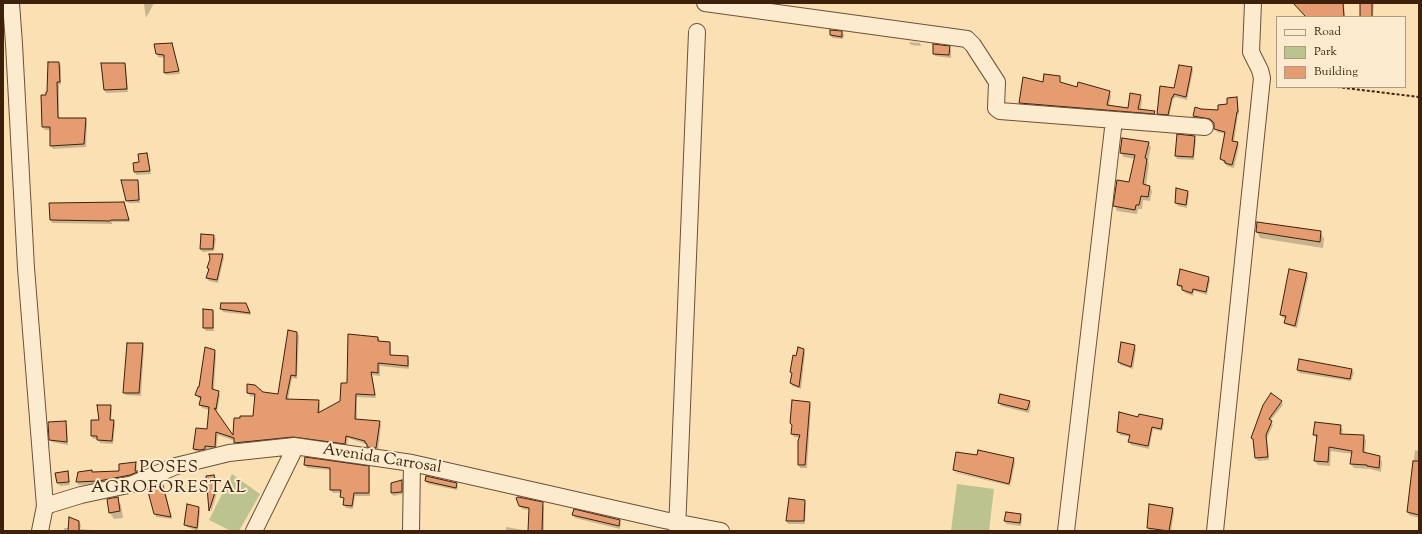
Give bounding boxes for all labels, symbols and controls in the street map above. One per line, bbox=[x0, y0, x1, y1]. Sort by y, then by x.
legend bbox=[1276, 16, 1406, 88]
text: Road bbox=[1314, 23, 1341, 41]
text: Park bbox=[1314, 43, 1337, 61]
text: Building bbox=[1314, 63, 1358, 81]
street label: Avenida Carrosal bbox=[321, 441, 443, 479]
district label: POSES AGROFORESTAL bbox=[91, 459, 247, 499]

